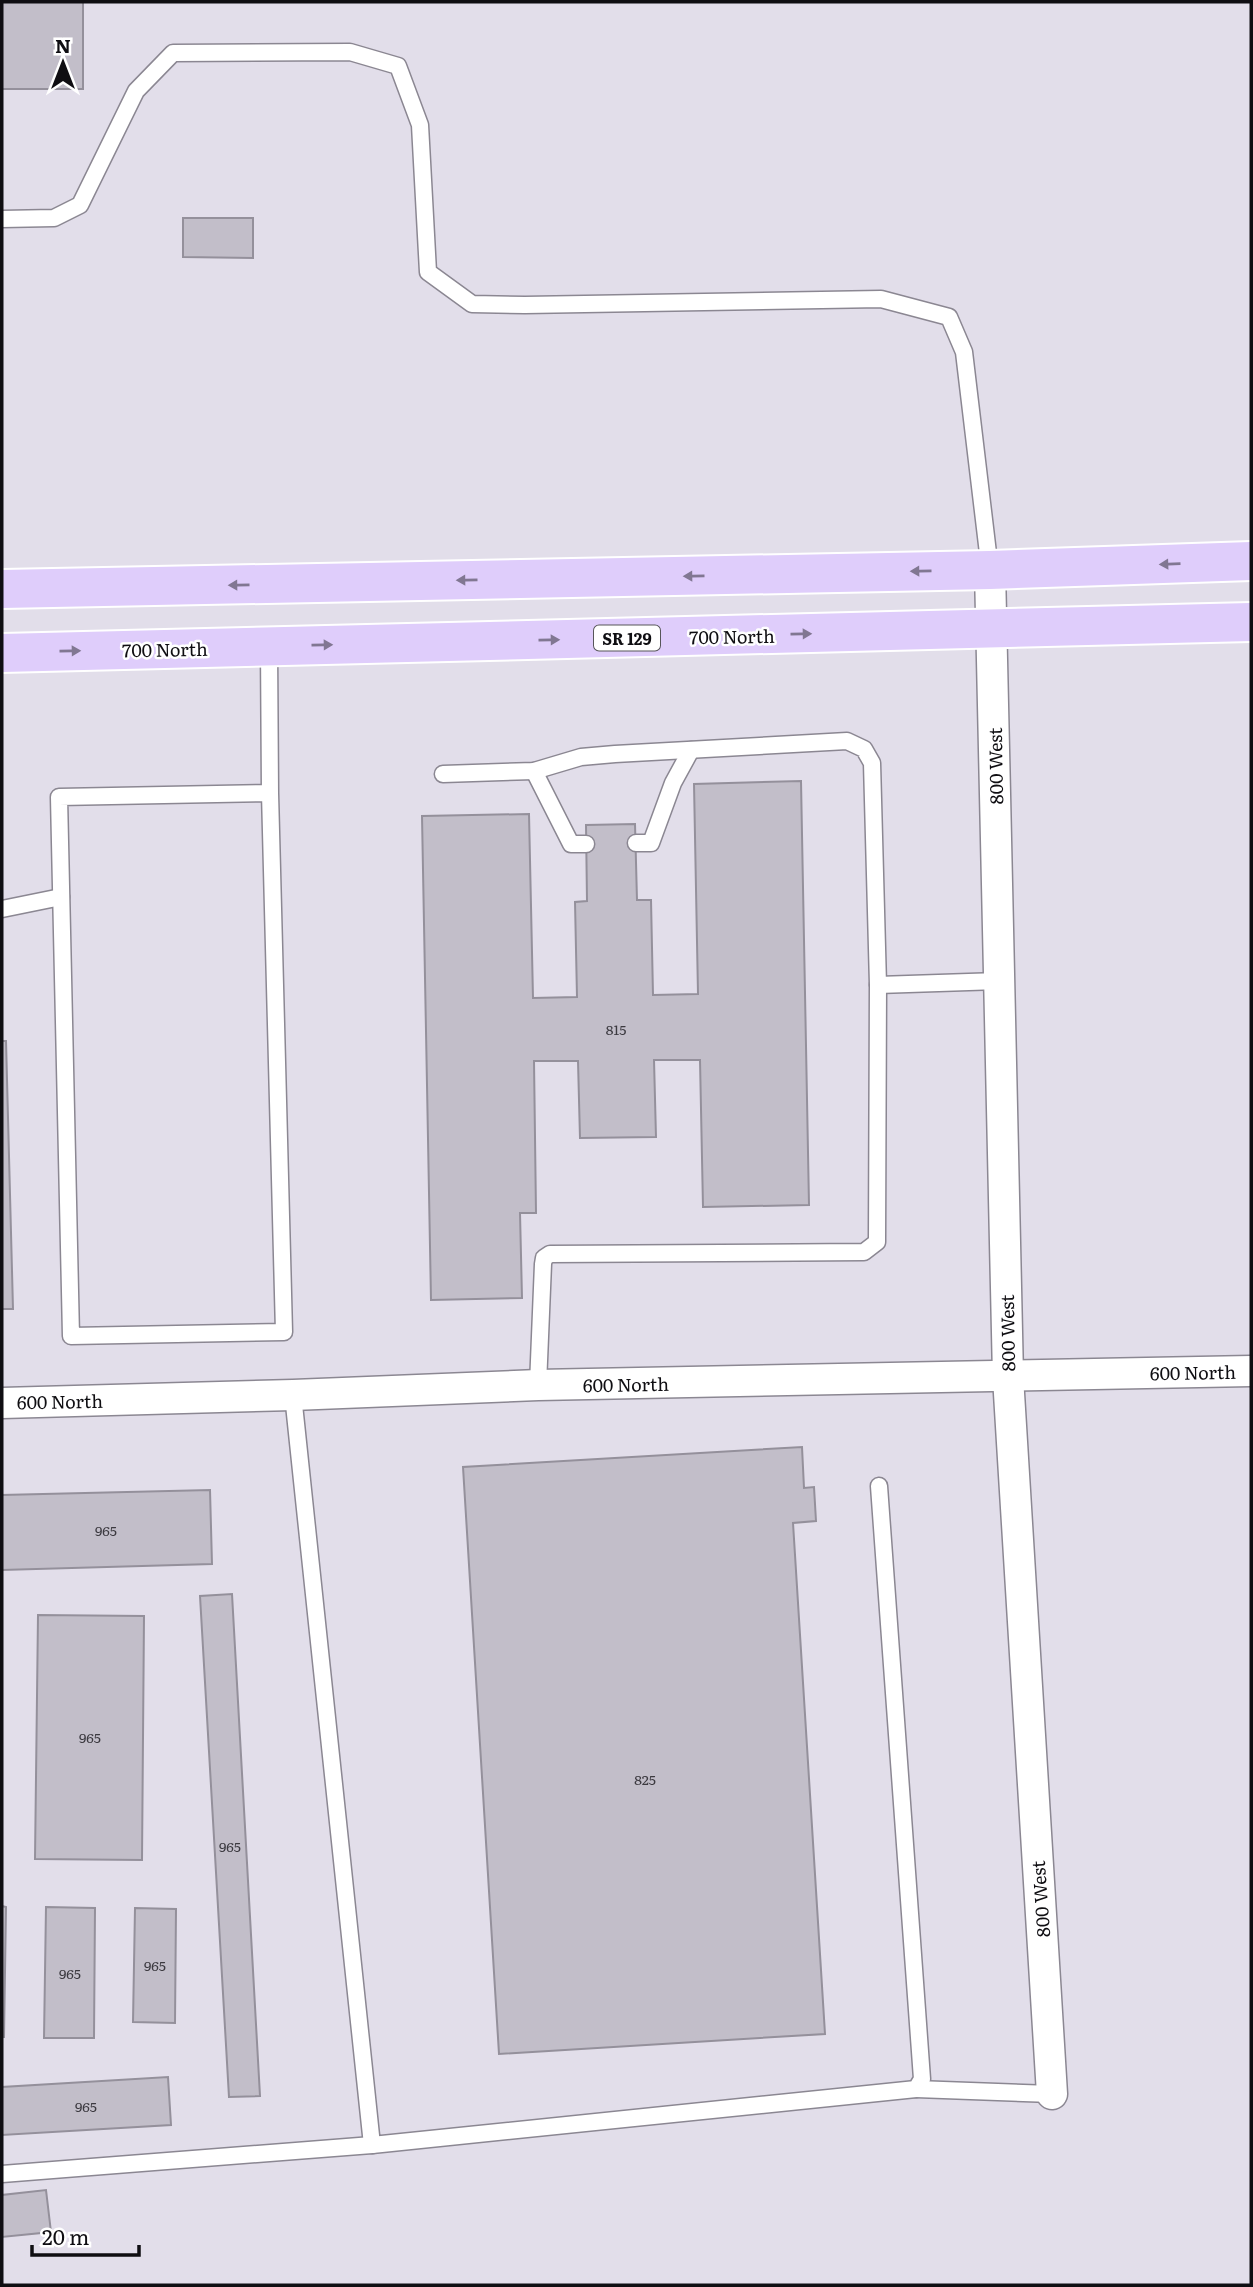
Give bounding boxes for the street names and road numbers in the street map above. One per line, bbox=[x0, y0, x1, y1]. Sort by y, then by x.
street label: 700 North bbox=[689, 622, 775, 650]
road number: SR 129 bbox=[594, 625, 660, 650]
street label: 700 North bbox=[122, 635, 208, 663]
street label: 800 West bbox=[981, 727, 1009, 805]
street label: 800 West bbox=[993, 1294, 1021, 1372]
street label: 600 North bbox=[1150, 1358, 1236, 1386]
street label: 600 North bbox=[583, 1370, 669, 1398]
street label: 600 North bbox=[17, 1387, 103, 1415]
street label: 800 West bbox=[1024, 1859, 1056, 1938]

